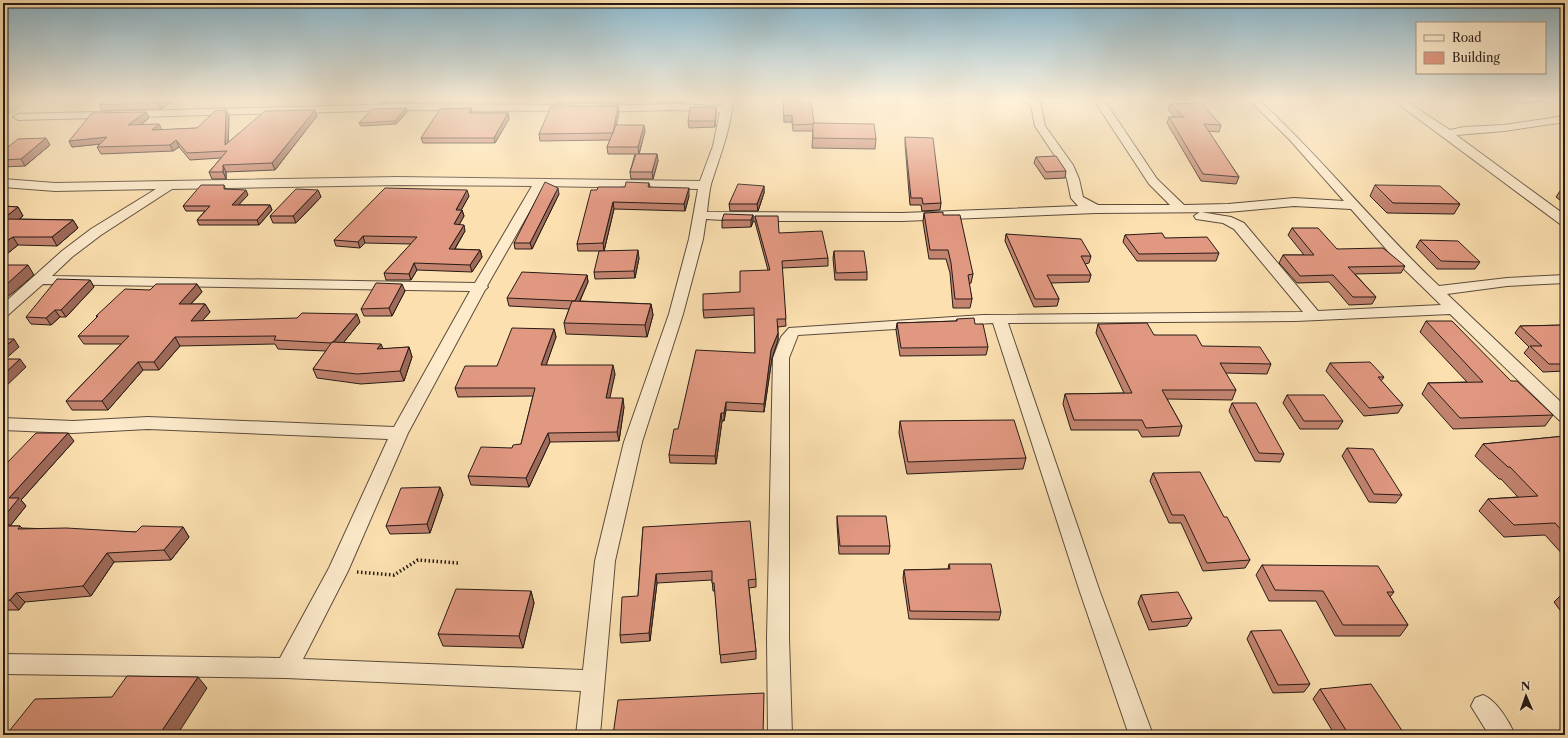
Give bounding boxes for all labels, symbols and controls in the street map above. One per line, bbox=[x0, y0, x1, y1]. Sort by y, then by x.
legend bbox=[1416, 22, 1546, 74]
text: Road bbox=[1452, 30, 1482, 45]
text: Building bbox=[1452, 50, 1500, 65]
north arrow bbox=[1506, 676, 1546, 716]
text: N bbox=[1521, 679, 1531, 693]

